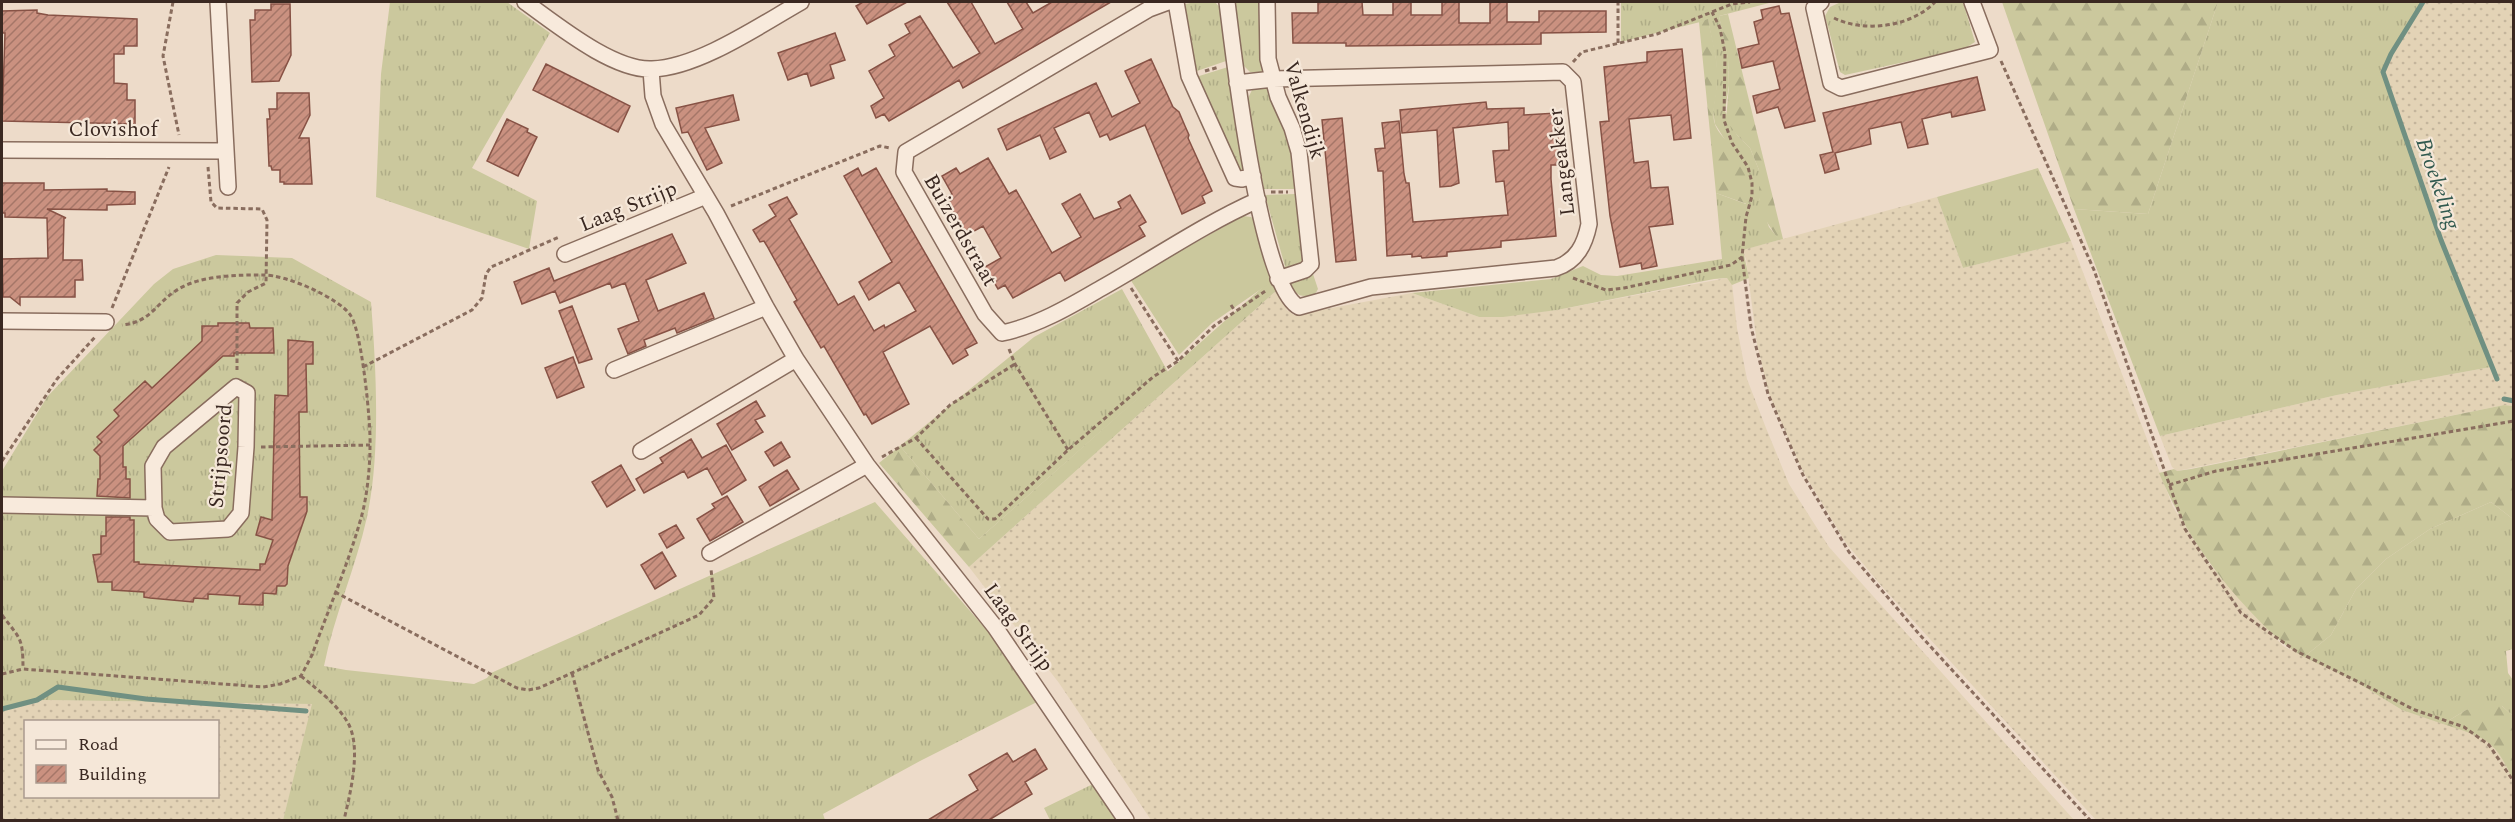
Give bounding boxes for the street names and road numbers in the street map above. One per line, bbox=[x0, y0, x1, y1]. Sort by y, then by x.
street label: Valkendijk bbox=[1275, 57, 1333, 164]
street label: Langeakker bbox=[1539, 106, 1584, 218]
street label: Clovishof bbox=[68, 114, 159, 146]
street label: Buizerdstraat bbox=[915, 168, 1005, 293]
street label: Laag Strijp bbox=[575, 173, 682, 241]
street label: Strijpsoord bbox=[201, 403, 241, 509]
street label: Laag Strijp bbox=[975, 577, 1061, 679]

